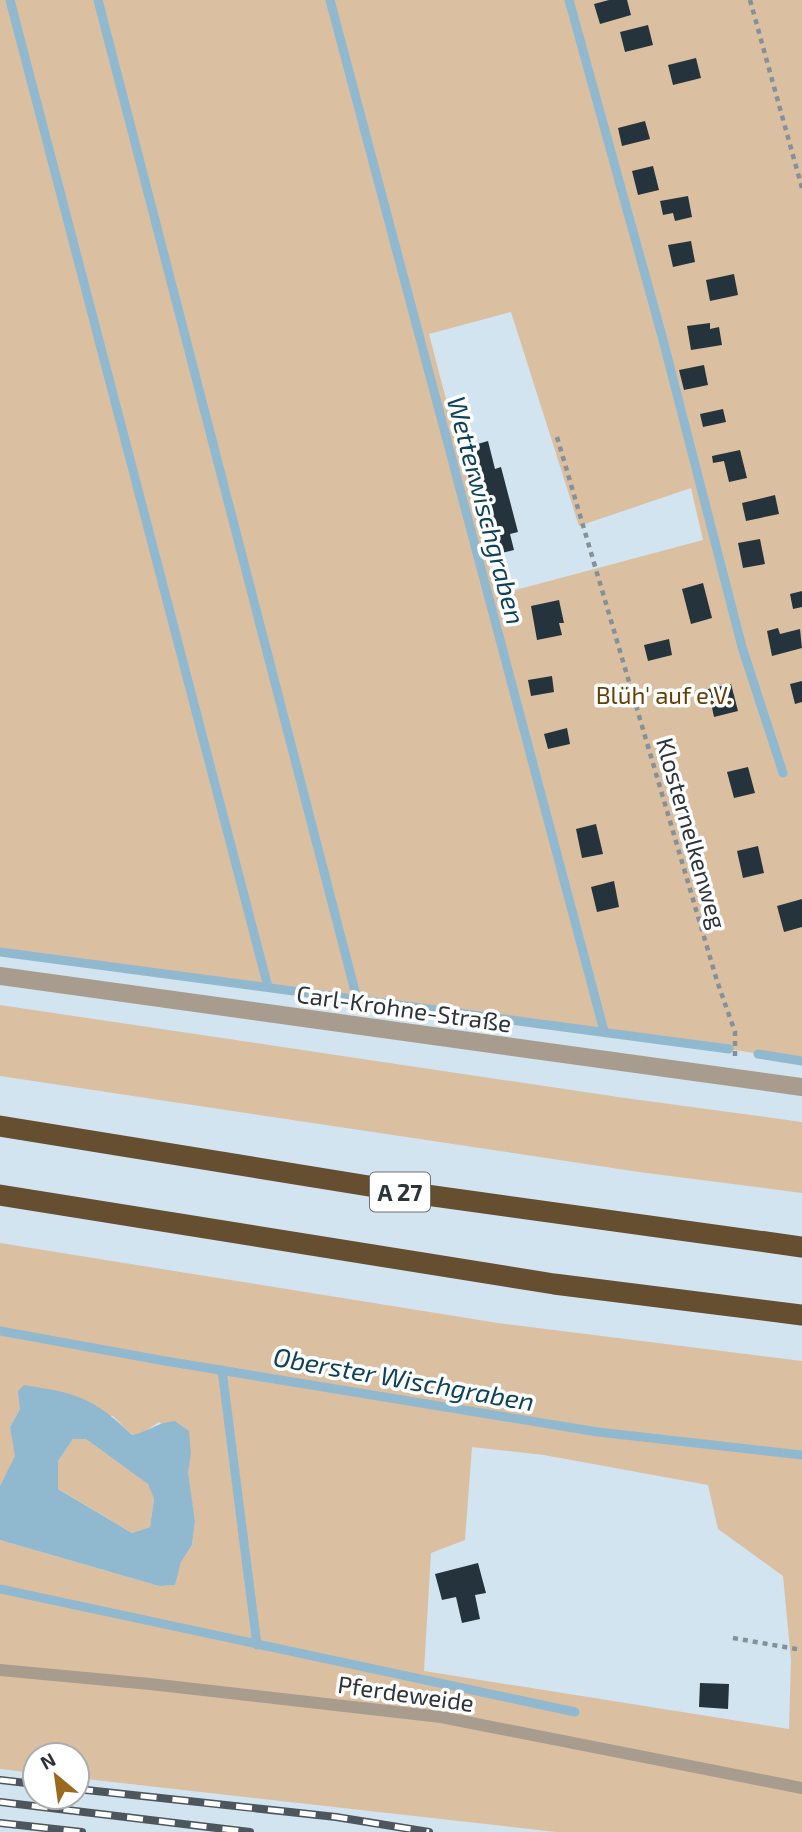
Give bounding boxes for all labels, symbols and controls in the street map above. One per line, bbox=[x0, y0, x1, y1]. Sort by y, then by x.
water label: Wetterwischgraben bbox=[442, 392, 532, 628]
park label: Blüh' auf e.V. bbox=[596, 680, 732, 709]
street label: Klosternelkenweg bbox=[651, 734, 733, 932]
street label: Carl-Krohne-Straße bbox=[295, 979, 513, 1037]
road number: A 27 bbox=[370, 1172, 430, 1212]
water label: Oberster Wischgraben bbox=[271, 1340, 537, 1416]
street label: Pferdeweide bbox=[336, 1669, 476, 1717]
north arrow bbox=[21, 1741, 91, 1811]
text: N bbox=[36, 1747, 59, 1774]

